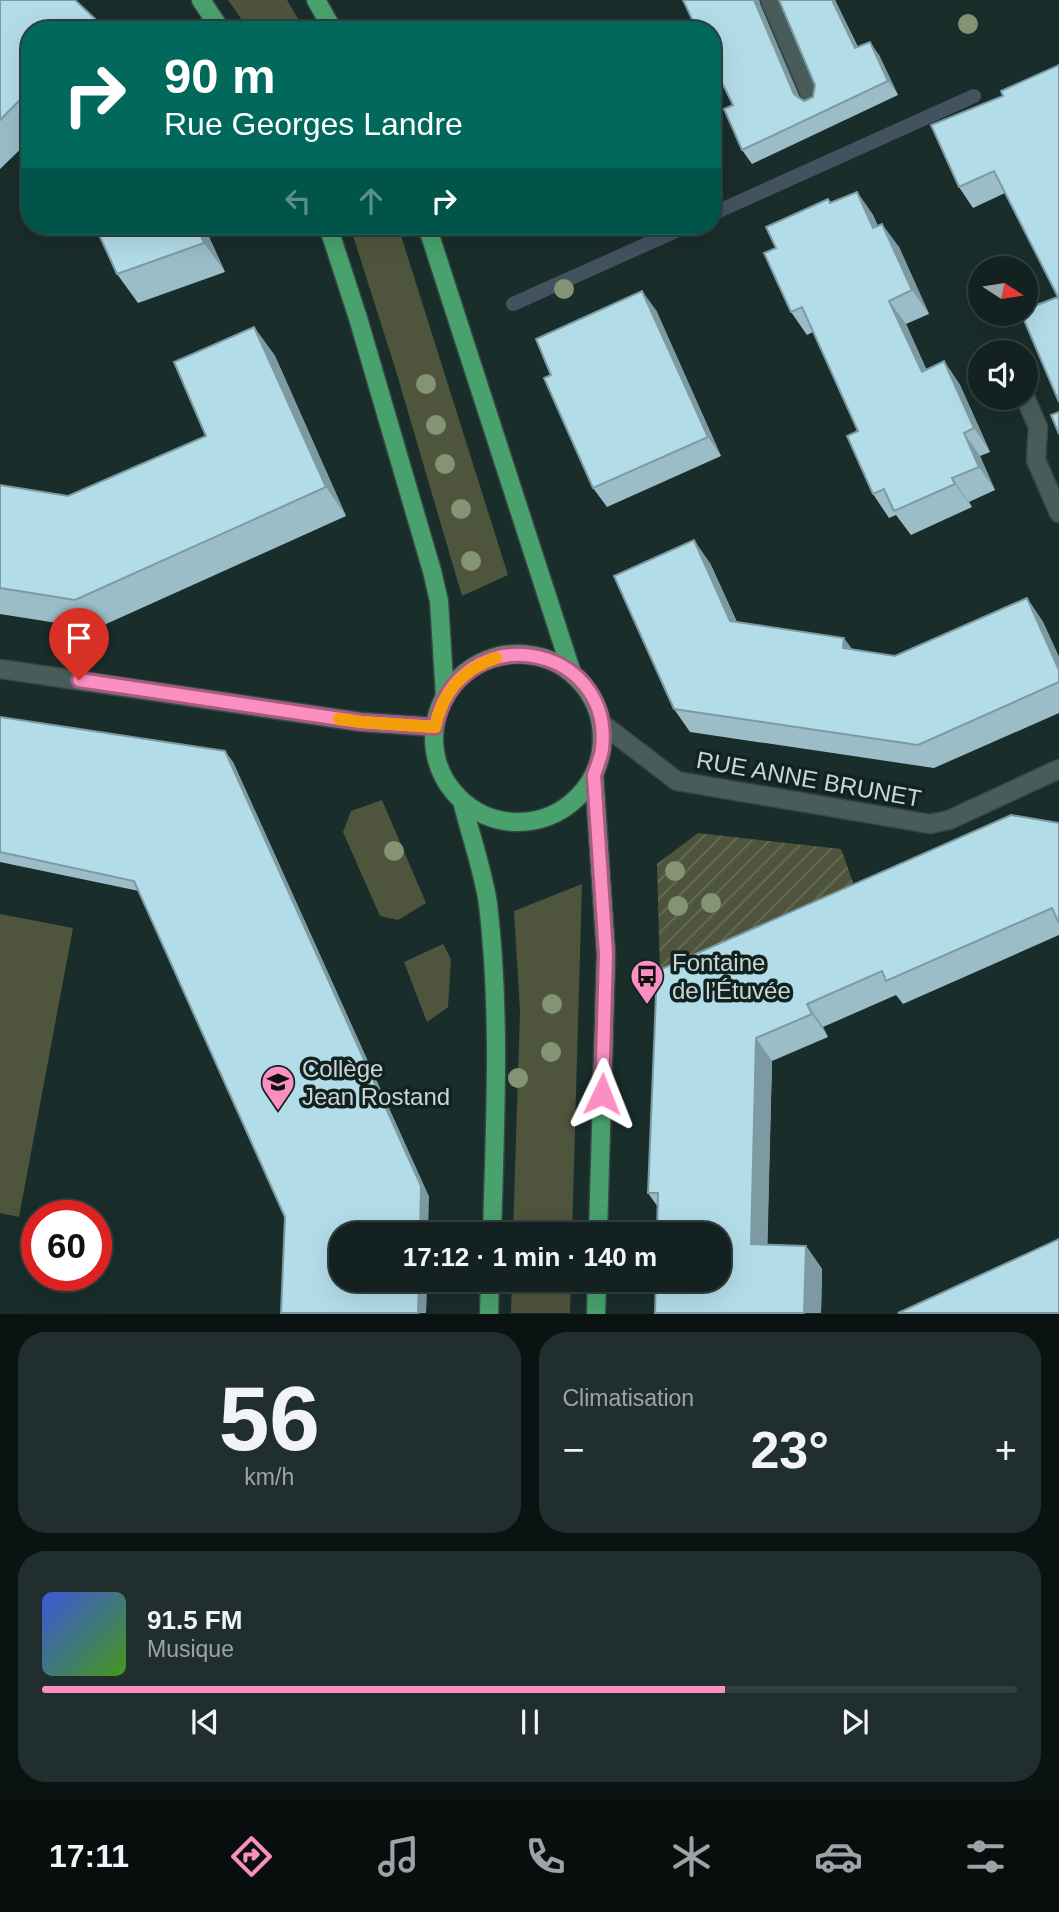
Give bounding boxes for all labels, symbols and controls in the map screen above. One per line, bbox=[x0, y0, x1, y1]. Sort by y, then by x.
icon: right bbox=[49, 49, 140, 140]
text: 90 m bbox=[164, 49, 276, 103]
text: Rue Georges Landre bbox=[164, 106, 463, 142]
icon: left bbox=[279, 182, 317, 220]
icon: ahead bbox=[352, 182, 390, 220]
icon: right bbox=[425, 182, 463, 220]
north arrow bbox=[968, 256, 1038, 326]
map controls bbox=[968, 256, 1038, 410]
button: sound bbox=[968, 340, 1038, 410]
pin bbox=[49, 608, 109, 680]
icon: arrive bbox=[60, 619, 98, 657]
street label: RUE ANNE BRUNET bbox=[694, 746, 924, 812]
place label: Fontaine de l’Étuvée bbox=[672, 949, 791, 1004]
bus stop icon: Fontaine de l’Étuvée bbox=[628, 957, 666, 1006]
place label: Collège Jean Rostand bbox=[302, 1055, 450, 1110]
position arrow bbox=[565, 1057, 639, 1131]
school or university icon: Collège Jean Rostand bbox=[259, 1063, 297, 1112]
speed limit sign: 60 bbox=[21, 1200, 112, 1291]
text: 17:12 · 1 min · 140 m bbox=[403, 1242, 657, 1272]
text: 56 bbox=[219, 1368, 320, 1469]
text: Climatisation bbox=[563, 1385, 694, 1411]
text: 23° bbox=[750, 1421, 829, 1479]
text: − bbox=[563, 1429, 585, 1471]
text: + bbox=[995, 1429, 1017, 1471]
text: km/h bbox=[244, 1464, 294, 1490]
text: 91.5 FM bbox=[147, 1605, 242, 1635]
text: Musique bbox=[147, 1636, 234, 1662]
icon: previous bbox=[186, 1703, 224, 1741]
icon: pause bbox=[511, 1703, 549, 1741]
icon: next bbox=[836, 1703, 874, 1741]
icon: directions bbox=[227, 1832, 276, 1881]
icon: music bbox=[374, 1832, 423, 1881]
icon: phone bbox=[521, 1832, 570, 1881]
icon: climate bbox=[667, 1832, 716, 1881]
icon: car bbox=[814, 1832, 863, 1881]
icon: filters bbox=[961, 1832, 1010, 1881]
text: 17:11 bbox=[49, 1838, 129, 1874]

